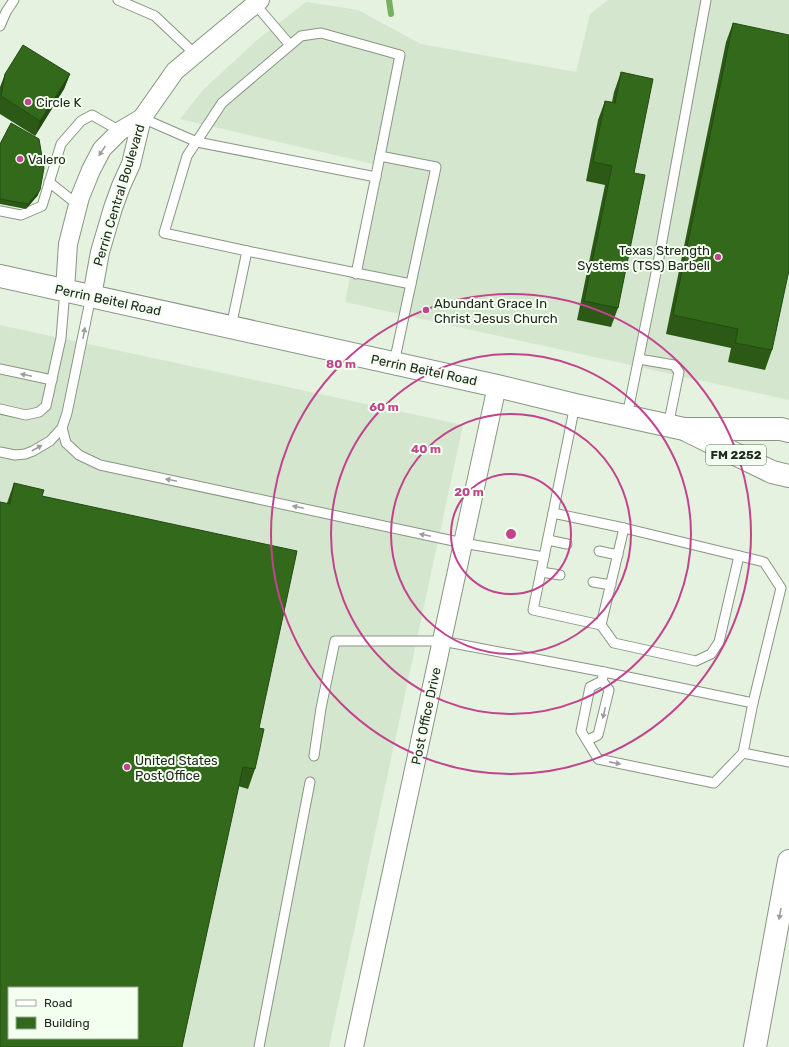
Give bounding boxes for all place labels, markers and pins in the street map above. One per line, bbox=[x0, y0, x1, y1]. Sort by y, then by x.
place label: Circle K bbox=[36, 95, 81, 110]
marker: Circle K bbox=[23, 97, 33, 107]
place label: Valero bbox=[28, 152, 66, 167]
marker: Valero bbox=[15, 154, 25, 164]
place label: Texas Strength Systems (TSS) Barbell bbox=[577, 243, 710, 273]
marker: Texas Strength Systems (TSS) Barbell bbox=[713, 252, 723, 262]
place label: Abundant Grace In Christ Jesus Church bbox=[434, 296, 558, 326]
marker: Abundant Grace In Christ Jesus Church bbox=[421, 305, 431, 315]
centre of rings bbox=[504, 527, 518, 541]
place label: United States Post Office bbox=[135, 753, 218, 783]
marker: United States Post Office bbox=[122, 762, 132, 772]

